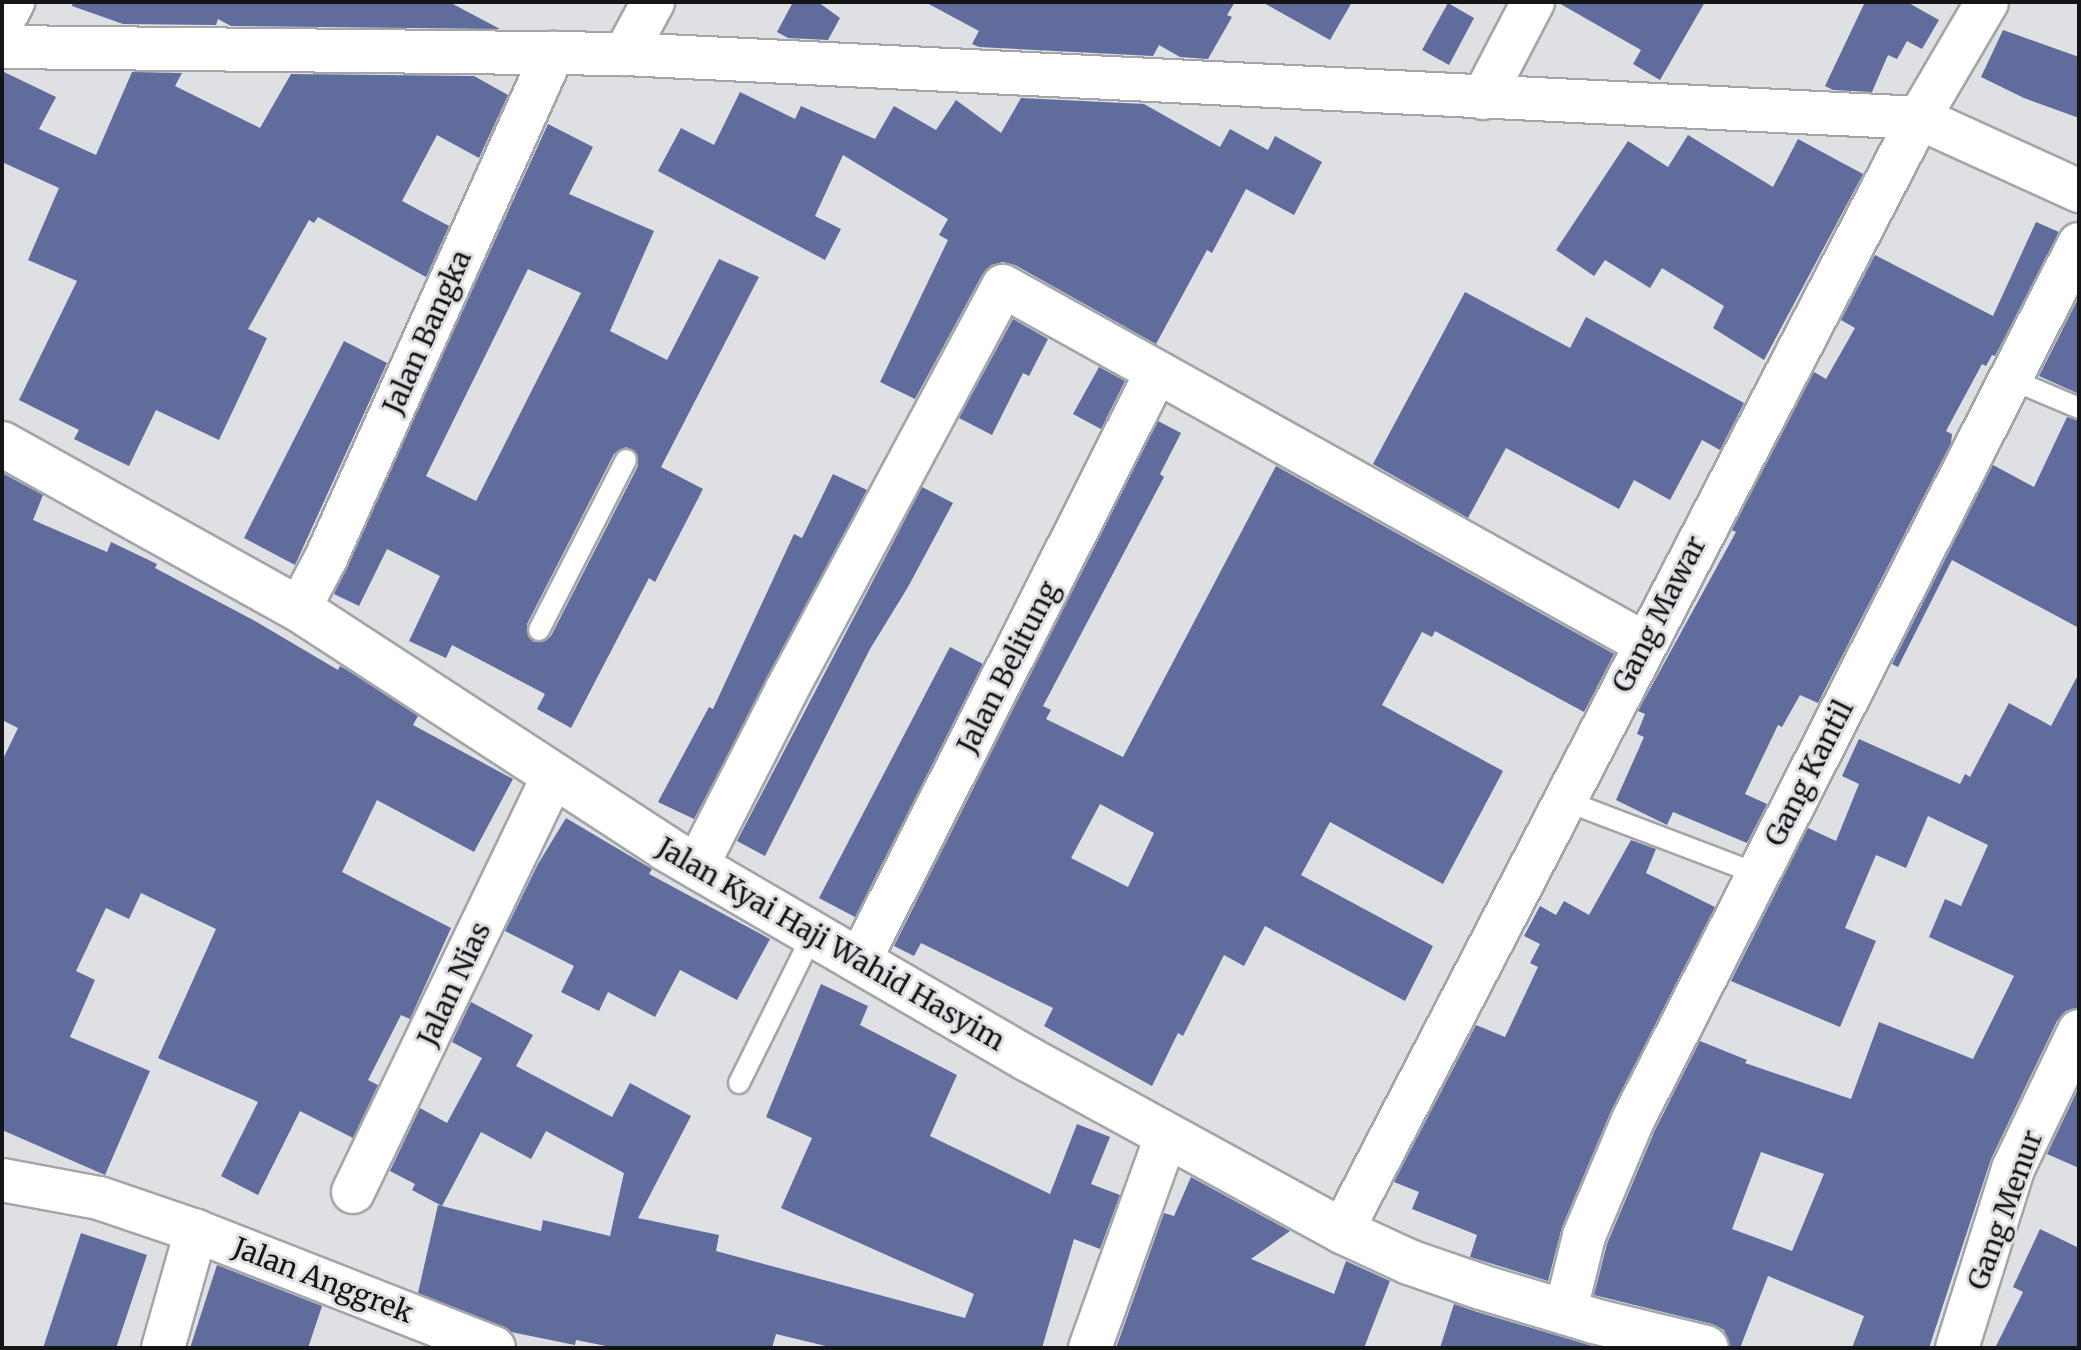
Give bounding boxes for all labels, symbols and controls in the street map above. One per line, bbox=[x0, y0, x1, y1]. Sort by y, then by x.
street label: Jalan Bangka bbox=[376, 245, 478, 419]
street label: Gang Mawar bbox=[1605, 530, 1713, 698]
street label: Jalan Belitung bbox=[950, 575, 1066, 759]
street label: Gang Kantil bbox=[1758, 694, 1860, 852]
street label: Jalan Kyai Haji Wahid Hasyim bbox=[651, 830, 1011, 1058]
street label: Jalan Nias bbox=[411, 917, 497, 1051]
street label: Gang Menur bbox=[1961, 1126, 2049, 1294]
street label: Jalan Anggrek bbox=[228, 1230, 418, 1330]

